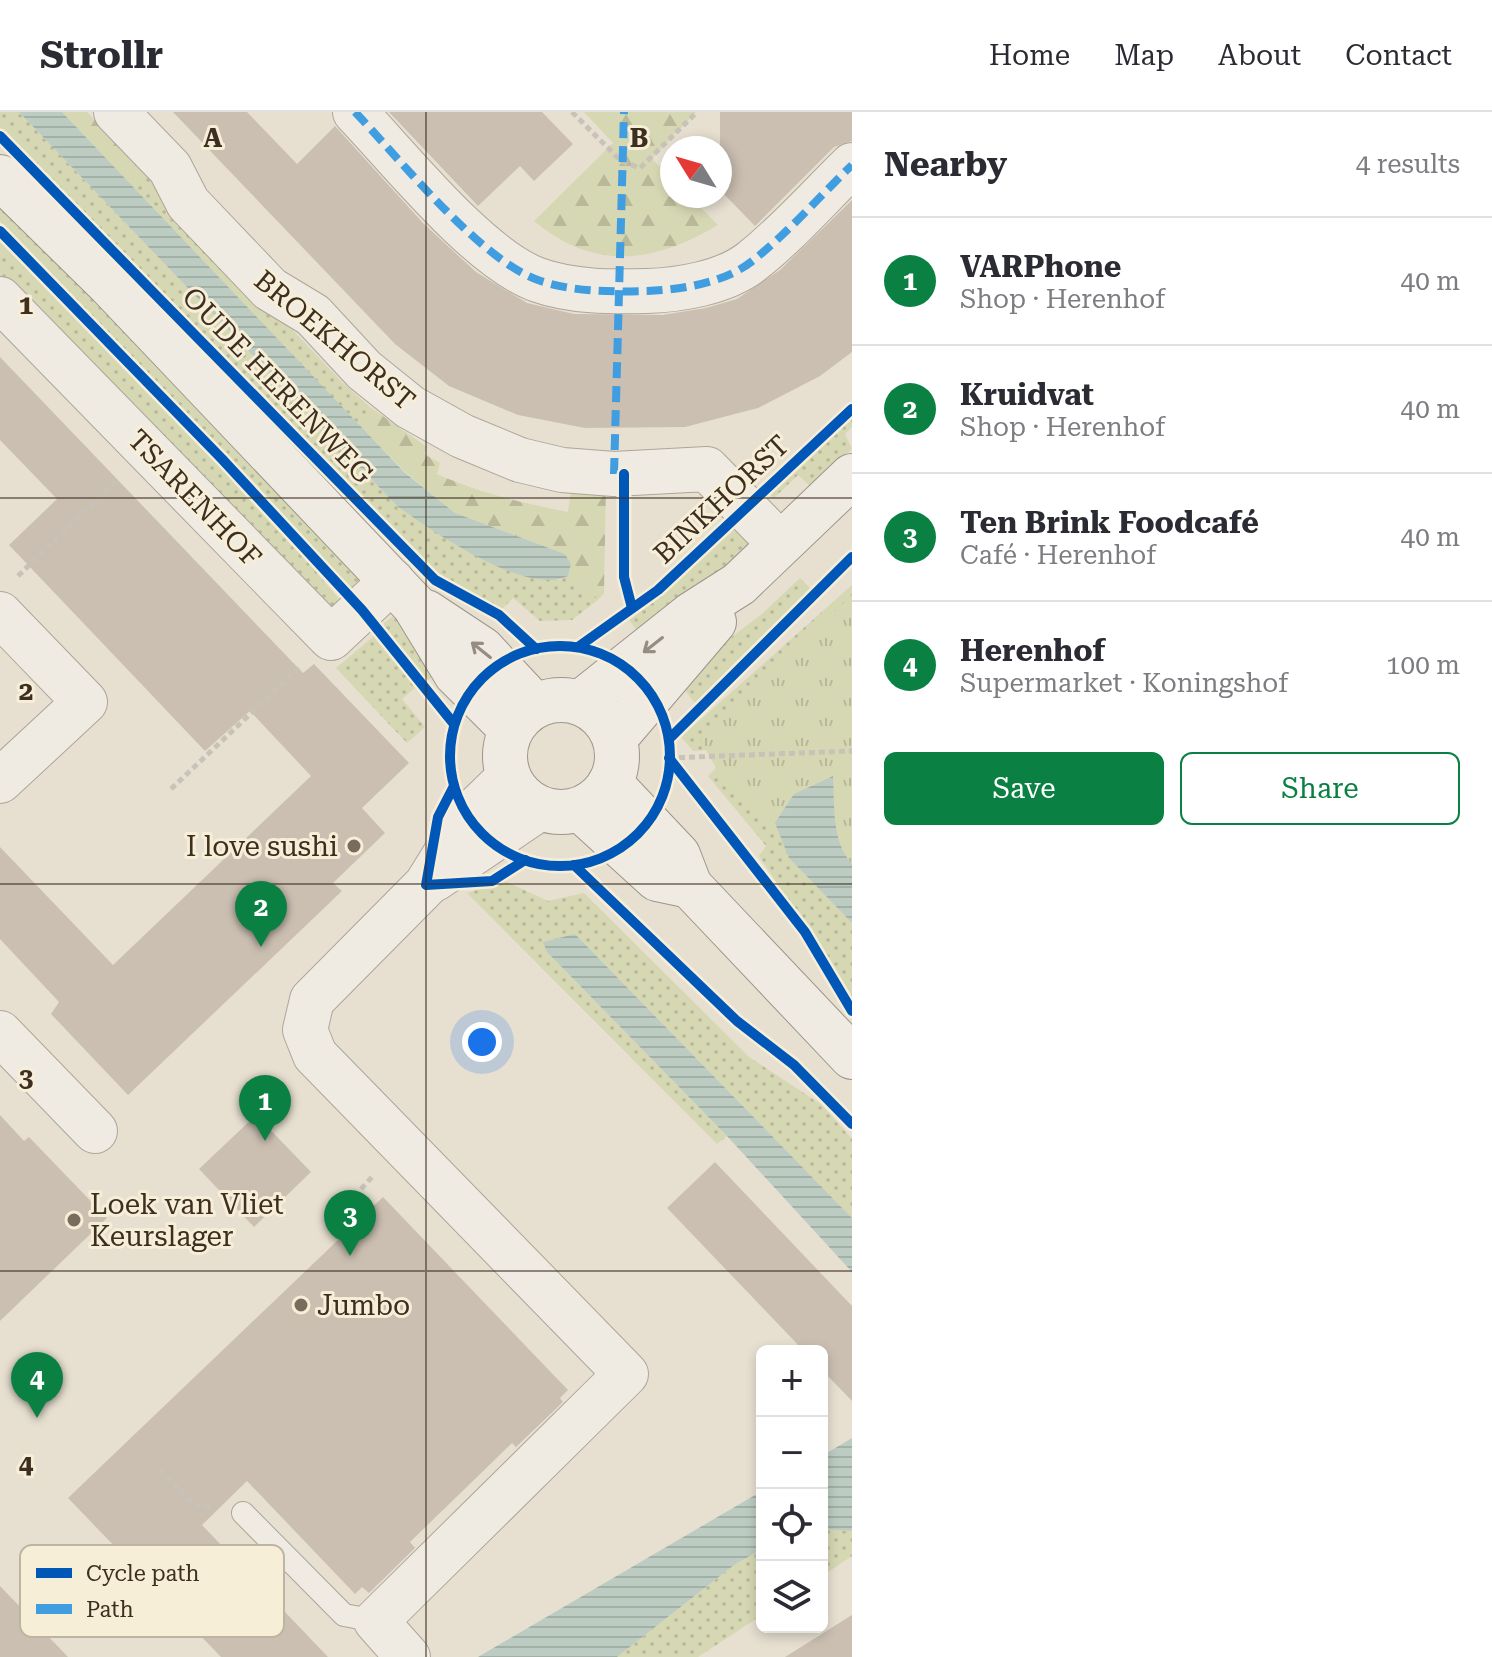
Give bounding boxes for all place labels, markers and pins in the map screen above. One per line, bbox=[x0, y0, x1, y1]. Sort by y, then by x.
place label: I love sushi bbox=[186, 830, 338, 863]
marker: I love sushi bbox=[345, 837, 363, 855]
pin: 2 bbox=[235, 881, 287, 947]
pin: 1 bbox=[239, 1075, 291, 1141]
place label: Loek van Vliet Keurslager bbox=[90, 1188, 284, 1253]
pin: 3 bbox=[324, 1190, 376, 1256]
marker: Loek van Vliet Keurslager bbox=[65, 1211, 83, 1229]
place label: Jumbo bbox=[317, 1289, 410, 1322]
marker: Jumbo bbox=[292, 1296, 310, 1314]
pin: 4 bbox=[11, 1352, 63, 1418]

